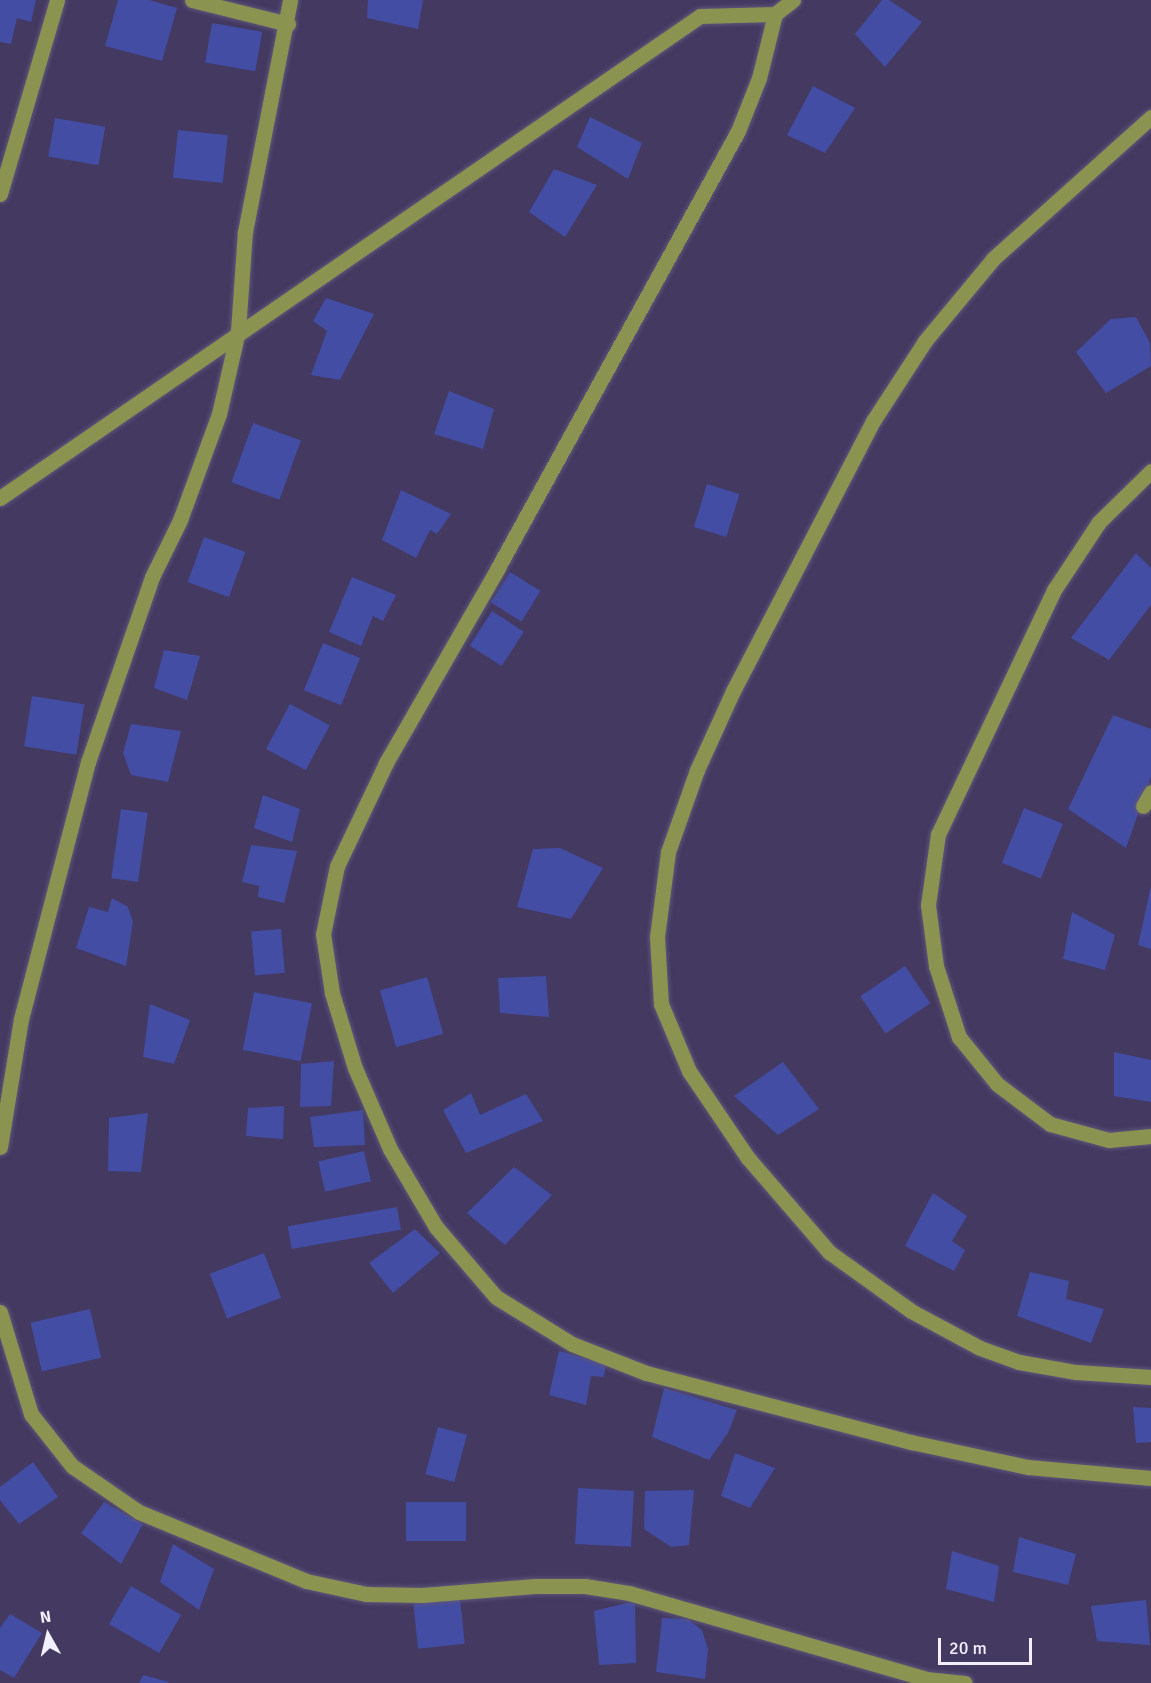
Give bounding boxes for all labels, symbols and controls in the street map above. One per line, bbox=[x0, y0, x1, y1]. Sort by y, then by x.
north arrow bbox=[18, 1605, 78, 1665]
text: N bbox=[39, 1606, 52, 1628]
scale bar bbox=[941, 1626, 1036, 1664]
text: 20 m bbox=[949, 1637, 987, 1659]

